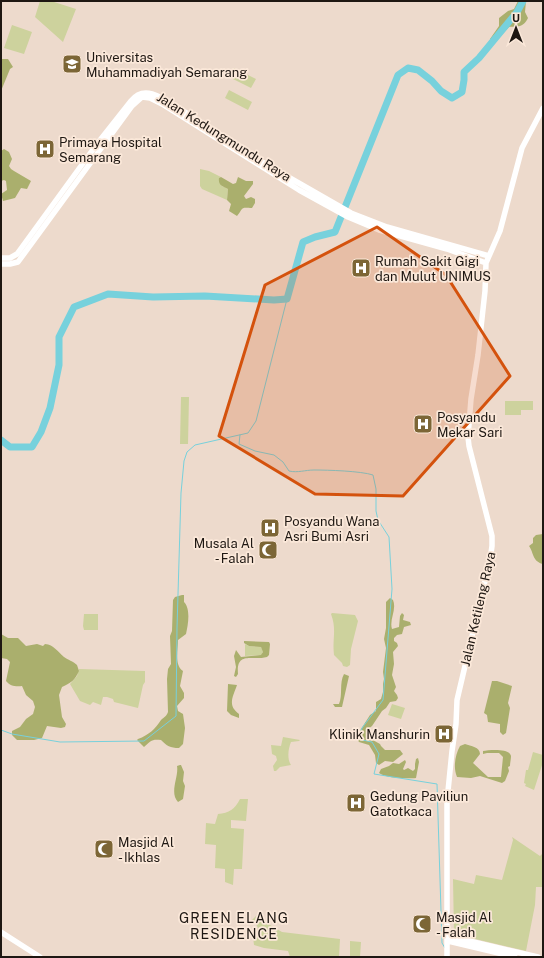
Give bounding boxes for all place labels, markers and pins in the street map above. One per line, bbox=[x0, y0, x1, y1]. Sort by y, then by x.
place label: Universitas Muhammadiyah Semarang bbox=[86, 50, 247, 80]
school or university icon: Universitas Muhammadiyah Semarang bbox=[61, 53, 83, 75]
place label: Primaya Hospital Semarang bbox=[59, 135, 162, 165]
hospital icon: Primaya Hospital Semarang bbox=[34, 138, 56, 160]
place label: Rumah Sakit Gigi dan Mulut UNIMUS bbox=[375, 254, 491, 284]
hospital icon: Rumah Sakit Gigi dan Mulut UNIMUS bbox=[350, 257, 372, 279]
place label: Posyandu Mekar Sari bbox=[437, 410, 503, 440]
hospital icon: Posyandu Mekar Sari bbox=[412, 413, 434, 435]
place label: Posyandu Wana Asri Bumi Asri bbox=[284, 514, 379, 544]
hospital icon: Posyandu Wana Asri Bumi Asri bbox=[259, 517, 281, 539]
place label: Musala Al - Falah bbox=[194, 536, 254, 566]
mosque icon: Musala Al - Falah bbox=[257, 539, 279, 561]
hospital icon: Klinik Manshurin bbox=[433, 723, 455, 745]
place label: Klinik Manshurin bbox=[329, 727, 430, 742]
place label: Gedung Paviliun Gatotkaca bbox=[370, 789, 468, 819]
hospital icon: Gedung Paviliun Gatotkaca bbox=[345, 792, 367, 814]
place label: Masjid Al - Ikhlas bbox=[118, 835, 174, 865]
mosque icon: Masjid Al - Ikhlas bbox=[93, 838, 115, 860]
place label: Masjid Al - Falah bbox=[436, 910, 492, 940]
mosque icon: Masjid Al - Falah bbox=[411, 913, 433, 935]

